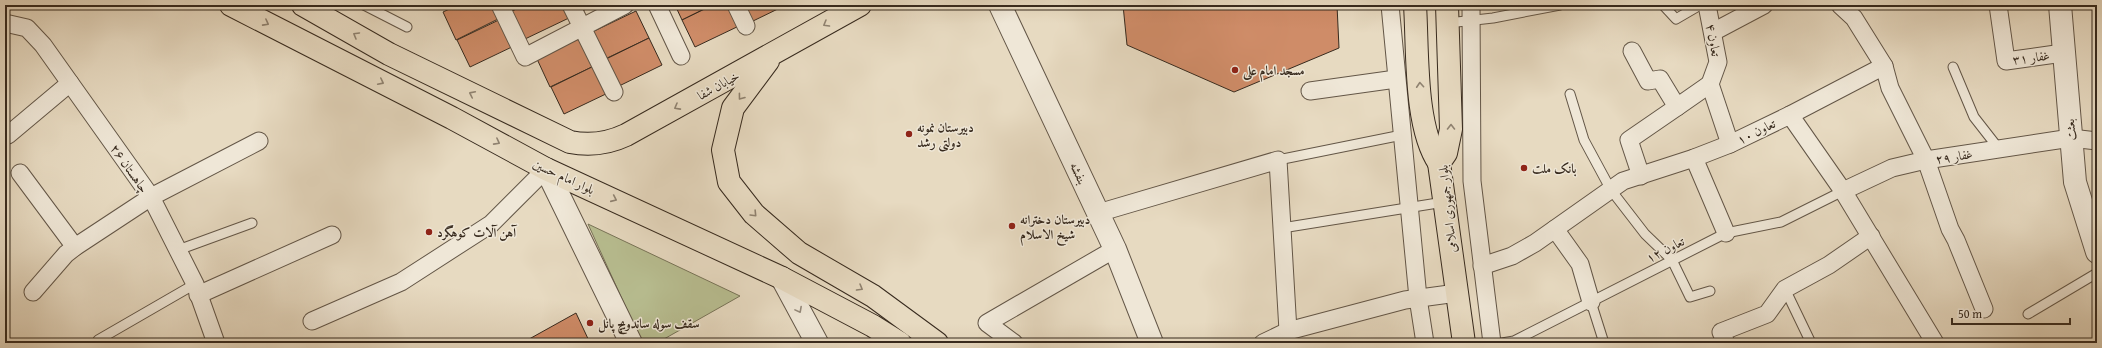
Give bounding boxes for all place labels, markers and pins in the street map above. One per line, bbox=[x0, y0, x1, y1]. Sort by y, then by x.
place label: مسجد امام علی bbox=[1242, 61, 1305, 82]
marker: مسجد امام علی bbox=[1230, 65, 1240, 75]
place label: دبیرستان نمونه دولتی رشد bbox=[917, 118, 974, 152]
marker: دبیرستان نمونه دولتی رشد bbox=[904, 129, 914, 139]
place label: بانک ملت bbox=[1532, 159, 1577, 178]
marker: بانک ملت bbox=[1519, 163, 1529, 173]
place label: دبیرستان دخترانه شیخ الاسلام bbox=[1020, 210, 1091, 247]
marker: دبیرستان دخترانه شیخ الاسلام bbox=[1007, 221, 1017, 231]
place label: آهن آلات کوهگرد bbox=[437, 223, 518, 242]
marker: آهن آلات کوهگرد bbox=[424, 227, 434, 237]
place label: سقف سوله ساندویچ پانل bbox=[598, 314, 700, 335]
marker: سقف سوله ساندویچ پانل bbox=[585, 318, 595, 328]

